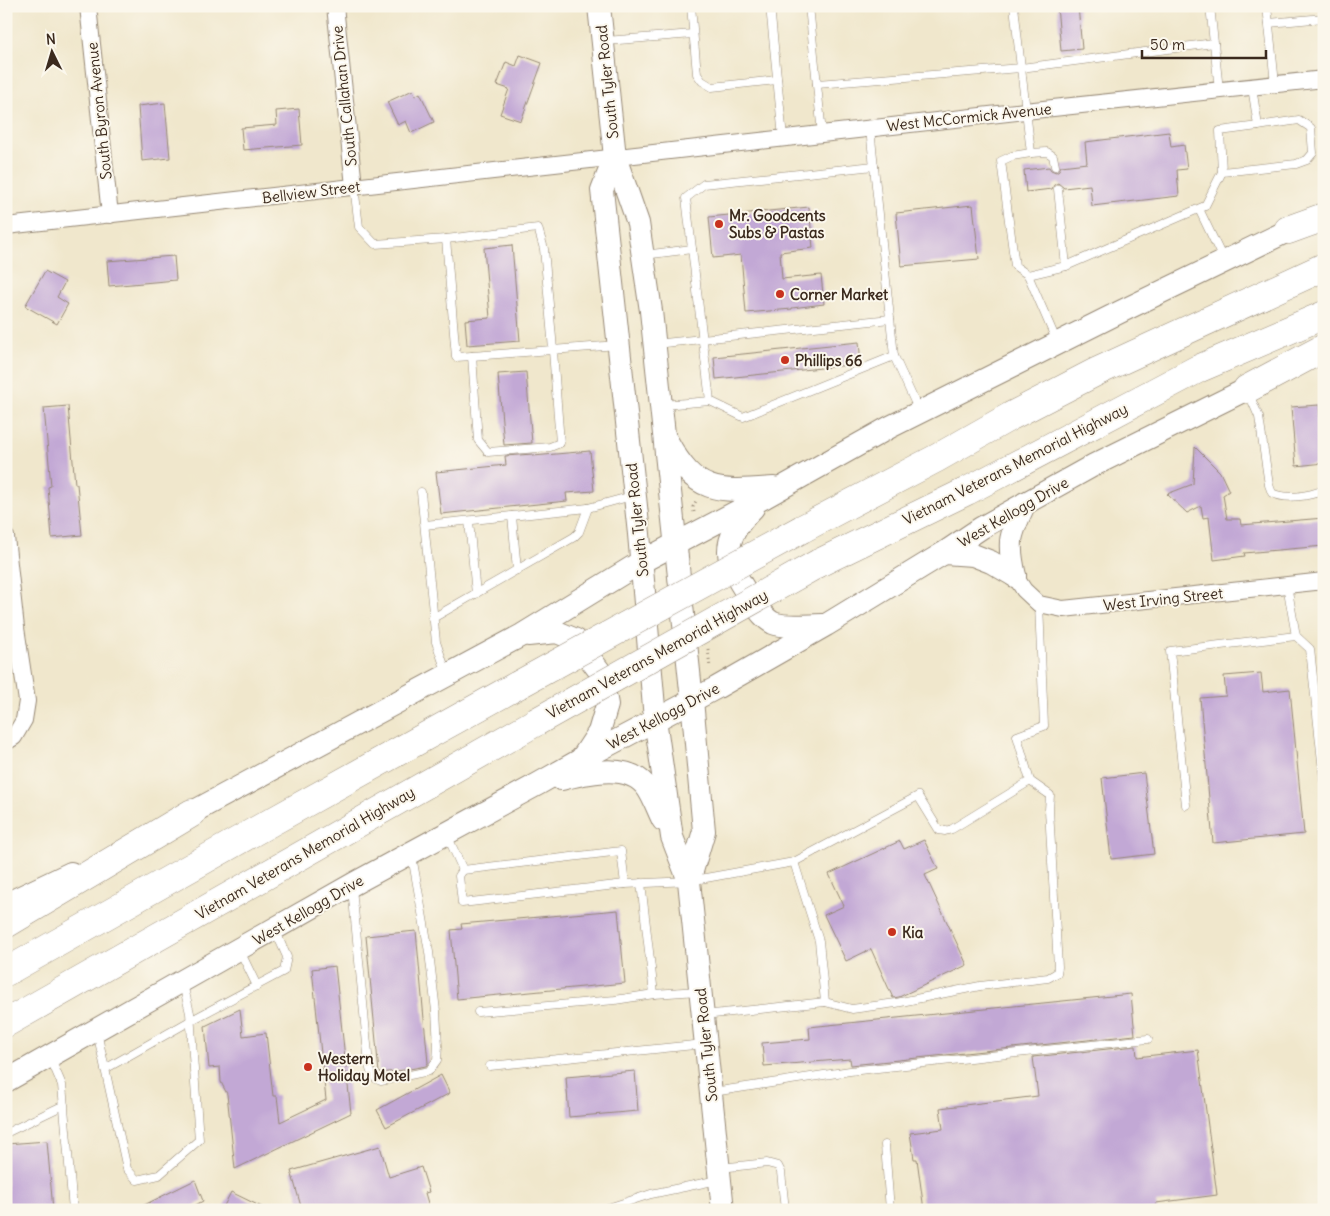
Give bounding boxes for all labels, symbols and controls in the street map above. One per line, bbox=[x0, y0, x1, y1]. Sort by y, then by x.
street label: South Tyler Road bbox=[592, 24, 622, 140]
street label: South Callahan Drive bbox=[327, 25, 361, 167]
north arrow bbox=[28, 28, 78, 78]
scale bar bbox=[1142, 28, 1266, 60]
text: N bbox=[45, 30, 56, 48]
text: 50 m bbox=[1150, 35, 1185, 54]
street label: South Byron Avenue bbox=[82, 41, 116, 181]
street label: West McCormick Avenue bbox=[885, 99, 1053, 135]
street label: Bellview Street bbox=[261, 177, 361, 207]
place label: Mr. Goodcents Subs & Pastas bbox=[729, 206, 826, 242]
marker: Mr. Goodcents Subs & Pastas bbox=[713, 218, 725, 230]
place label: Corner Market bbox=[790, 285, 889, 304]
marker: Corner Market bbox=[774, 288, 786, 300]
place label: Phillips 66 bbox=[795, 351, 863, 371]
marker: Phillips 66 bbox=[779, 354, 791, 366]
street label: Vietnam Veterans Memorial Highway bbox=[899, 399, 1131, 529]
street label: South Tyler Road bbox=[622, 462, 652, 578]
street label: West Kellogg Drive bbox=[954, 473, 1072, 551]
street label: West Irving Street bbox=[1102, 583, 1224, 615]
street label: Vietnam Veterans Memorial Highway bbox=[543, 585, 771, 723]
street label: West Kellogg Drive bbox=[604, 678, 722, 754]
street label: Vietnam Veterans Memorial Highway bbox=[192, 782, 418, 924]
street label: West Kellogg Drive bbox=[249, 871, 367, 949]
place label: Kia bbox=[902, 923, 924, 942]
marker: Kia bbox=[886, 926, 898, 938]
street label: South Tyler Road bbox=[691, 987, 721, 1103]
place label: Western Holiday Motel bbox=[318, 1049, 410, 1086]
marker: Western Holiday Motel bbox=[302, 1061, 314, 1073]

